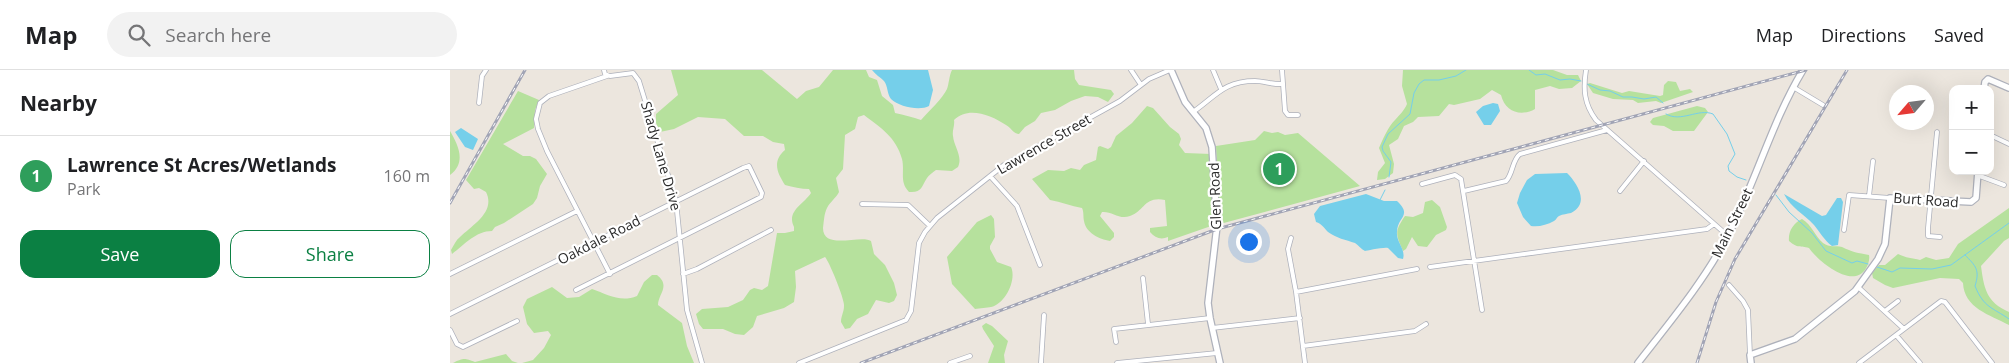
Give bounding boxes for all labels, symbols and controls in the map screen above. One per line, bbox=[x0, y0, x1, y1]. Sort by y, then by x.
search box bbox=[107, 12, 457, 57]
text: Map bbox=[25, 18, 77, 51]
icon: search bbox=[125, 21, 153, 49]
text: Search here bbox=[165, 22, 271, 48]
text: Map bbox=[1756, 23, 1793, 47]
text: Directions bbox=[1821, 23, 1906, 47]
text: Saved bbox=[1934, 23, 1984, 47]
north arrow bbox=[1889, 85, 1934, 130]
map controls bbox=[1949, 85, 1994, 175]
button: + bbox=[1949, 85, 1994, 130]
text: Nearby bbox=[20, 89, 97, 117]
street label: Shady Lane Drive bbox=[637, 99, 686, 213]
street label: Lawrence Street bbox=[993, 109, 1094, 178]
button: − bbox=[1949, 130, 1994, 175]
pin: 1 bbox=[1263, 150, 1295, 188]
text: Lawrence St Acres/Wetlands bbox=[67, 152, 337, 178]
street label: Glen Road bbox=[1204, 162, 1225, 230]
text: 1 bbox=[31, 165, 41, 187]
text: 160 m bbox=[384, 165, 430, 187]
text: Park bbox=[67, 178, 100, 200]
street label: Main Street bbox=[1707, 185, 1757, 261]
street label: Burt Road bbox=[1893, 188, 1959, 211]
street label: Oakdale Road bbox=[554, 210, 644, 269]
your location bbox=[1236, 229, 1262, 255]
button: Save bbox=[20, 230, 220, 278]
button: Share bbox=[230, 230, 430, 278]

